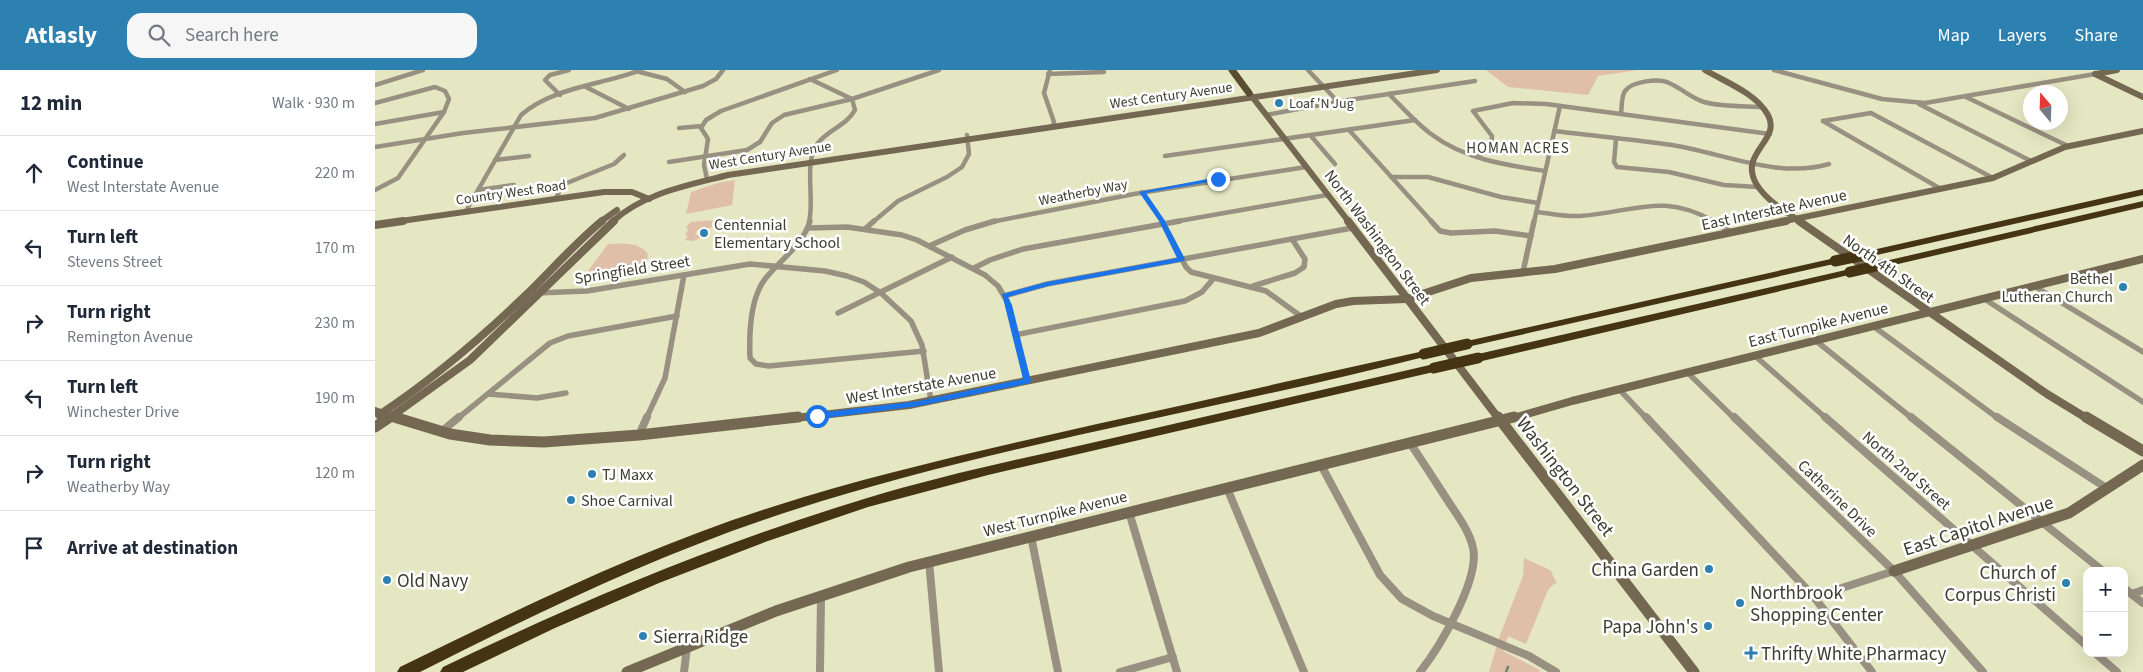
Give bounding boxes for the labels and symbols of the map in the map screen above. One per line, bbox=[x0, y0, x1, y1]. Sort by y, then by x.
street label: West Century Avenue bbox=[1108, 77, 1234, 115]
north arrow bbox=[2023, 85, 2068, 130]
place label: Loaf 'N Jug bbox=[1289, 94, 1354, 114]
marker: Loaf 'N Jug bbox=[1273, 97, 1285, 109]
street label: West Century Avenue bbox=[707, 136, 833, 176]
district label: HOMAN ACRES bbox=[1466, 138, 1570, 159]
street label: North Washington Street bbox=[1319, 165, 1436, 310]
route end bbox=[1207, 168, 1230, 191]
street label: Weatherby Way bbox=[1037, 174, 1130, 211]
street label: Country West Road bbox=[455, 175, 568, 211]
street label: East Interstate Avenue bbox=[1700, 184, 1849, 236]
place label: Centennial Elementary School bbox=[714, 214, 840, 254]
marker: Centennial Elementary School bbox=[698, 227, 710, 239]
street label: North 4th Street bbox=[1838, 229, 1939, 309]
street label: Springfield Street bbox=[573, 250, 692, 290]
place label: Bethel Lutheran Church bbox=[2002, 268, 2113, 308]
marker: Bethel Lutheran Church bbox=[2117, 281, 2129, 293]
street label: East Turnpike Avenue bbox=[1746, 297, 1890, 353]
street label: West Interstate Avenue bbox=[844, 362, 998, 410]
route start bbox=[806, 405, 829, 428]
street label: Washington Street bbox=[1509, 411, 1621, 543]
street label: North 2nd Street bbox=[1857, 426, 1956, 516]
street label: Catherine Drive bbox=[1793, 455, 1882, 542]
place label: TJ Maxx bbox=[602, 464, 653, 486]
marker: TJ Maxx bbox=[586, 468, 598, 480]
street label: West Turnpike Avenue bbox=[981, 485, 1129, 542]
street label: East Capitol Avenue bbox=[1900, 489, 2057, 563]
place label: Shoe Carnival bbox=[581, 490, 673, 512]
marker: Shoe Carnival bbox=[565, 494, 577, 506]
place label: China Garden bbox=[1591, 557, 1699, 584]
place label: Church of Corpus Christi bbox=[1944, 560, 2057, 609]
marker: China Garden bbox=[1703, 563, 1715, 575]
place label: Old Navy bbox=[397, 568, 469, 595]
marker: Old Navy bbox=[381, 574, 393, 586]
marker: Church of Corpus Christi bbox=[2060, 577, 2072, 589]
place label: Northbrook Shopping Center bbox=[1750, 580, 1884, 629]
marker: Northbrook Shopping Center bbox=[1734, 597, 1746, 609]
place label: Papa John's bbox=[1602, 614, 1698, 641]
marker: Papa John's bbox=[1702, 620, 1714, 632]
place label: Sierra Ridge bbox=[653, 624, 748, 651]
marker: Sierra Ridge bbox=[637, 630, 649, 642]
place label: Thrifty White Pharmacy bbox=[1761, 641, 1946, 668]
marker: Thrifty White Pharmacy bbox=[1745, 647, 1757, 659]

